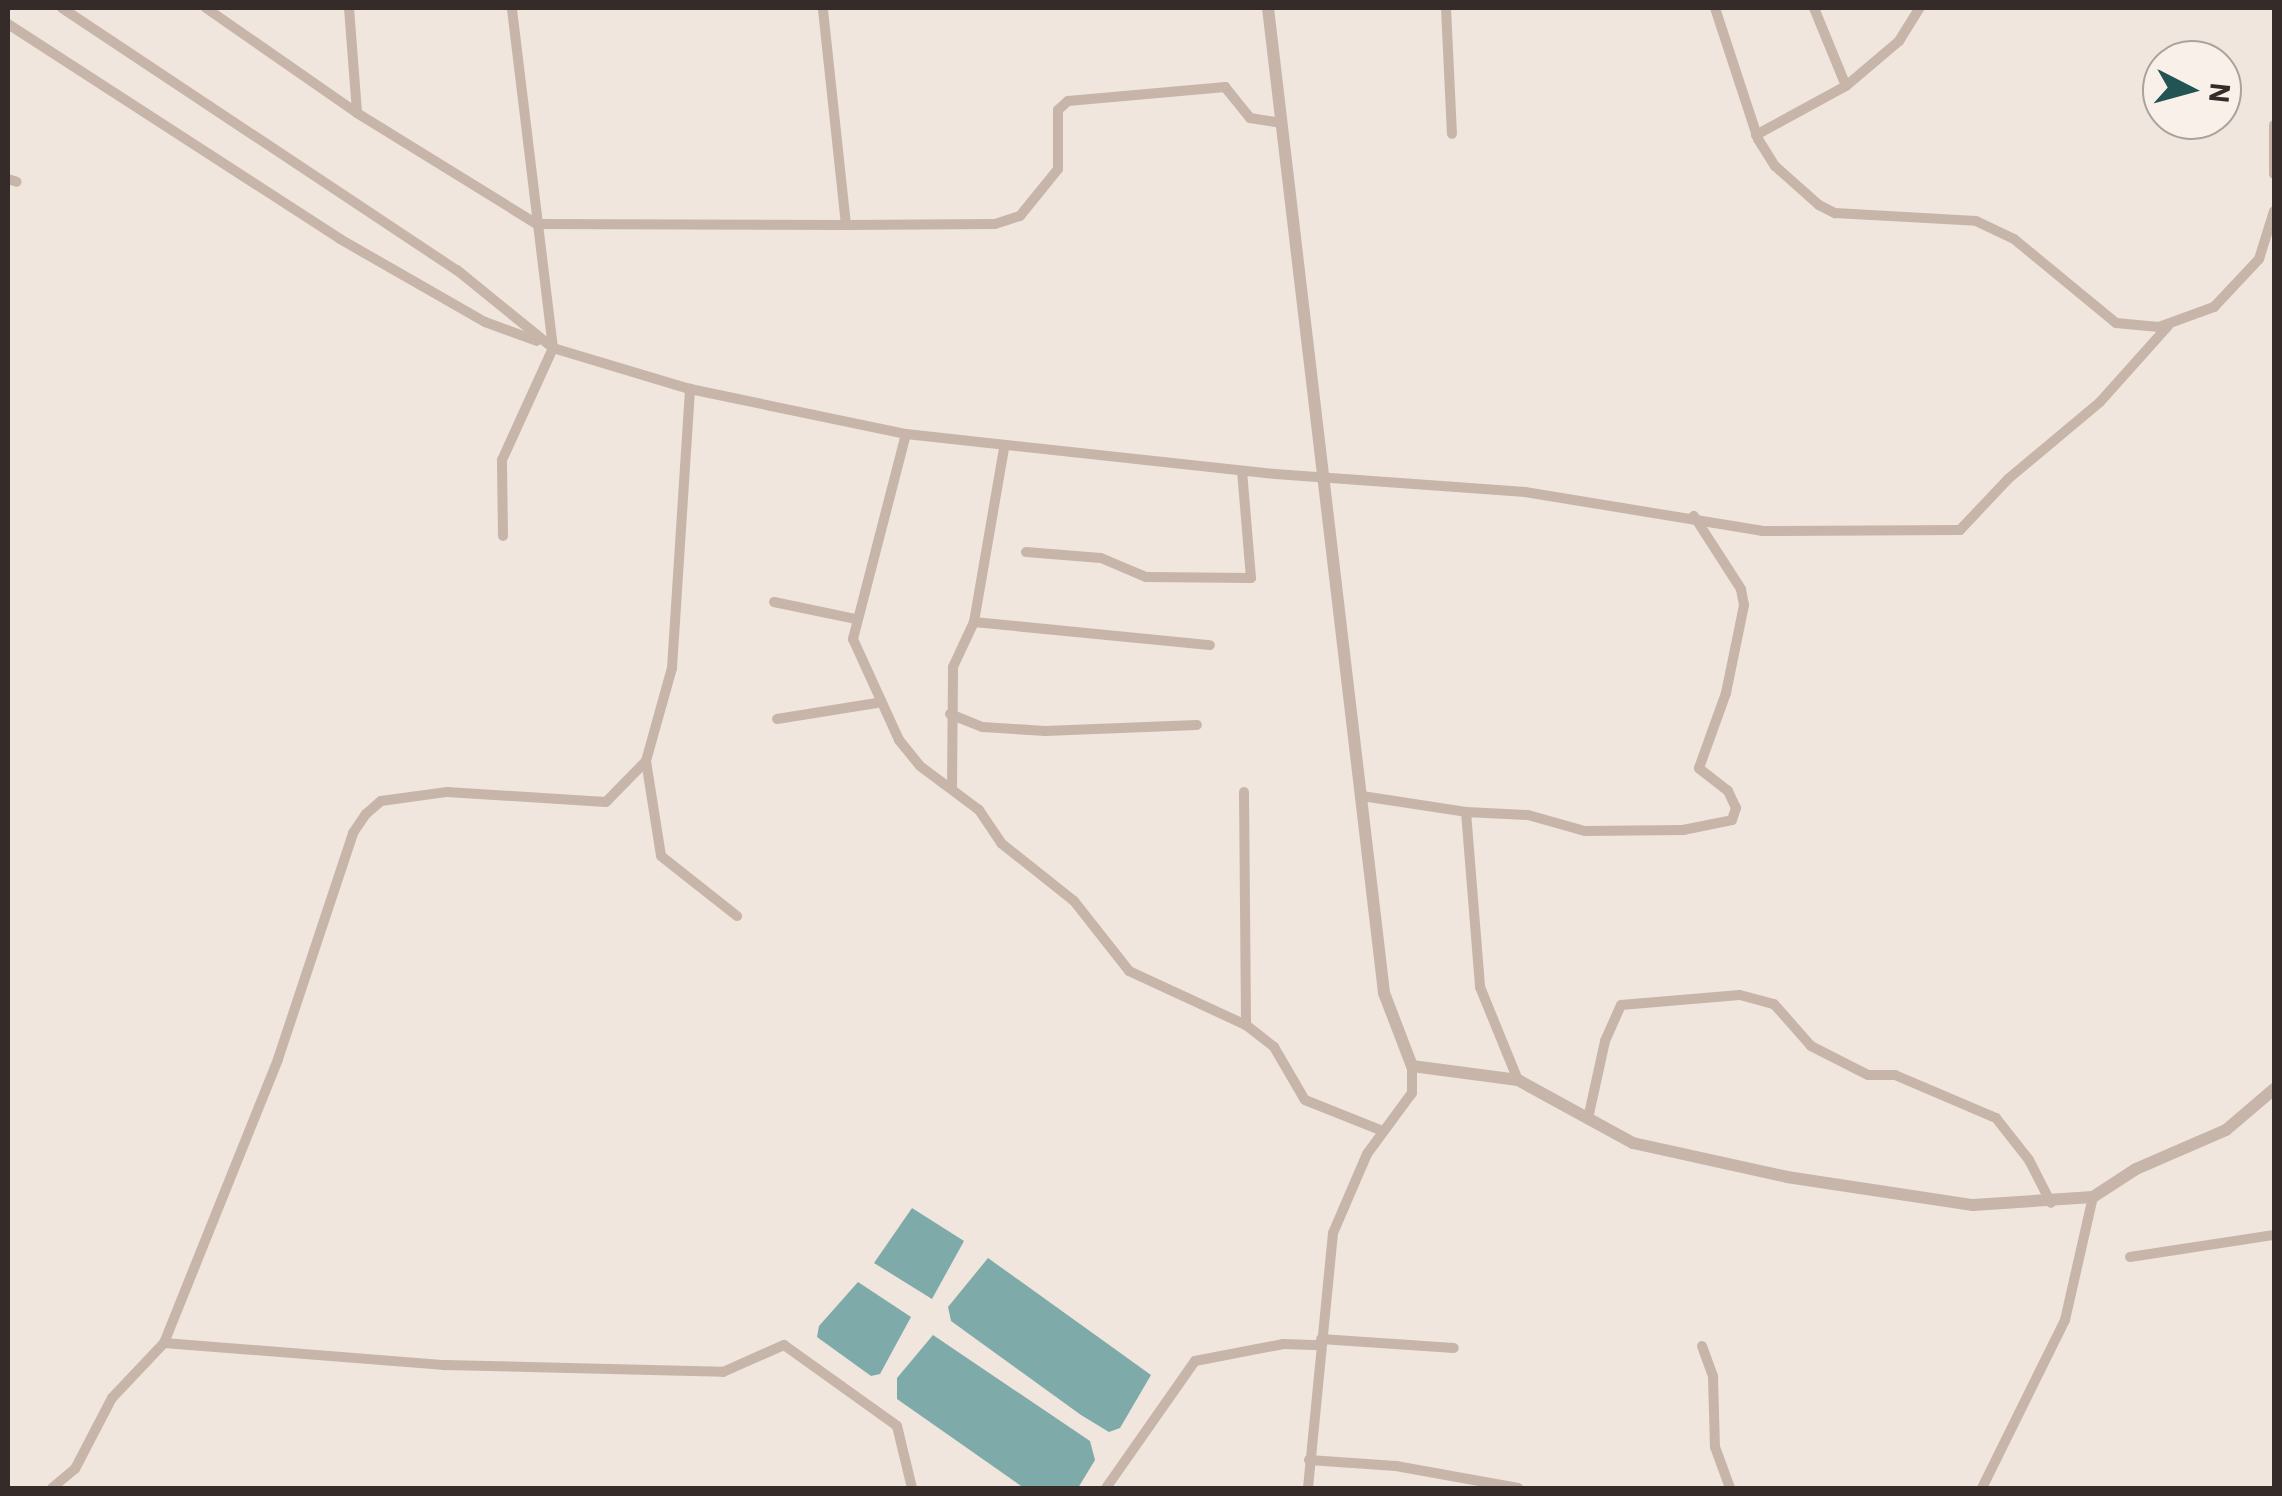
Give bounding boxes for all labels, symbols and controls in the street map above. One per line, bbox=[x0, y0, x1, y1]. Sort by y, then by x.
north arrow bbox=[2142, 40, 2242, 140]
text: N bbox=[2201, 81, 2240, 105]

